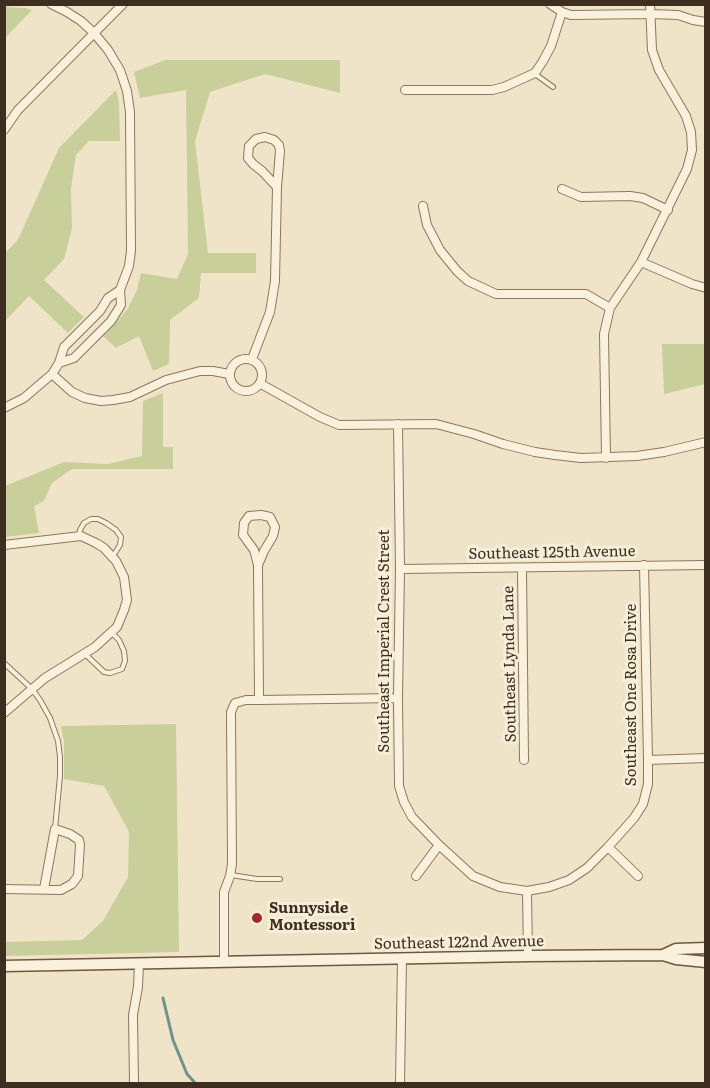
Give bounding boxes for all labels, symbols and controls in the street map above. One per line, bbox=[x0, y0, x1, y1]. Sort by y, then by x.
street label: Southeast Imperial Crest Street bbox=[376, 529, 394, 753]
street label: Southeast 125th Avenue bbox=[468, 543, 636, 563]
street label: Southeast Lynda Lane bbox=[500, 586, 520, 742]
street label: Southeast One Rosa Drive bbox=[623, 604, 641, 786]
place label: Sunnyside Montessori bbox=[269, 900, 355, 935]
marker: Sunnyside Montessori bbox=[250, 911, 264, 925]
street label: Southeast 122nd Avenue bbox=[374, 933, 544, 953]

